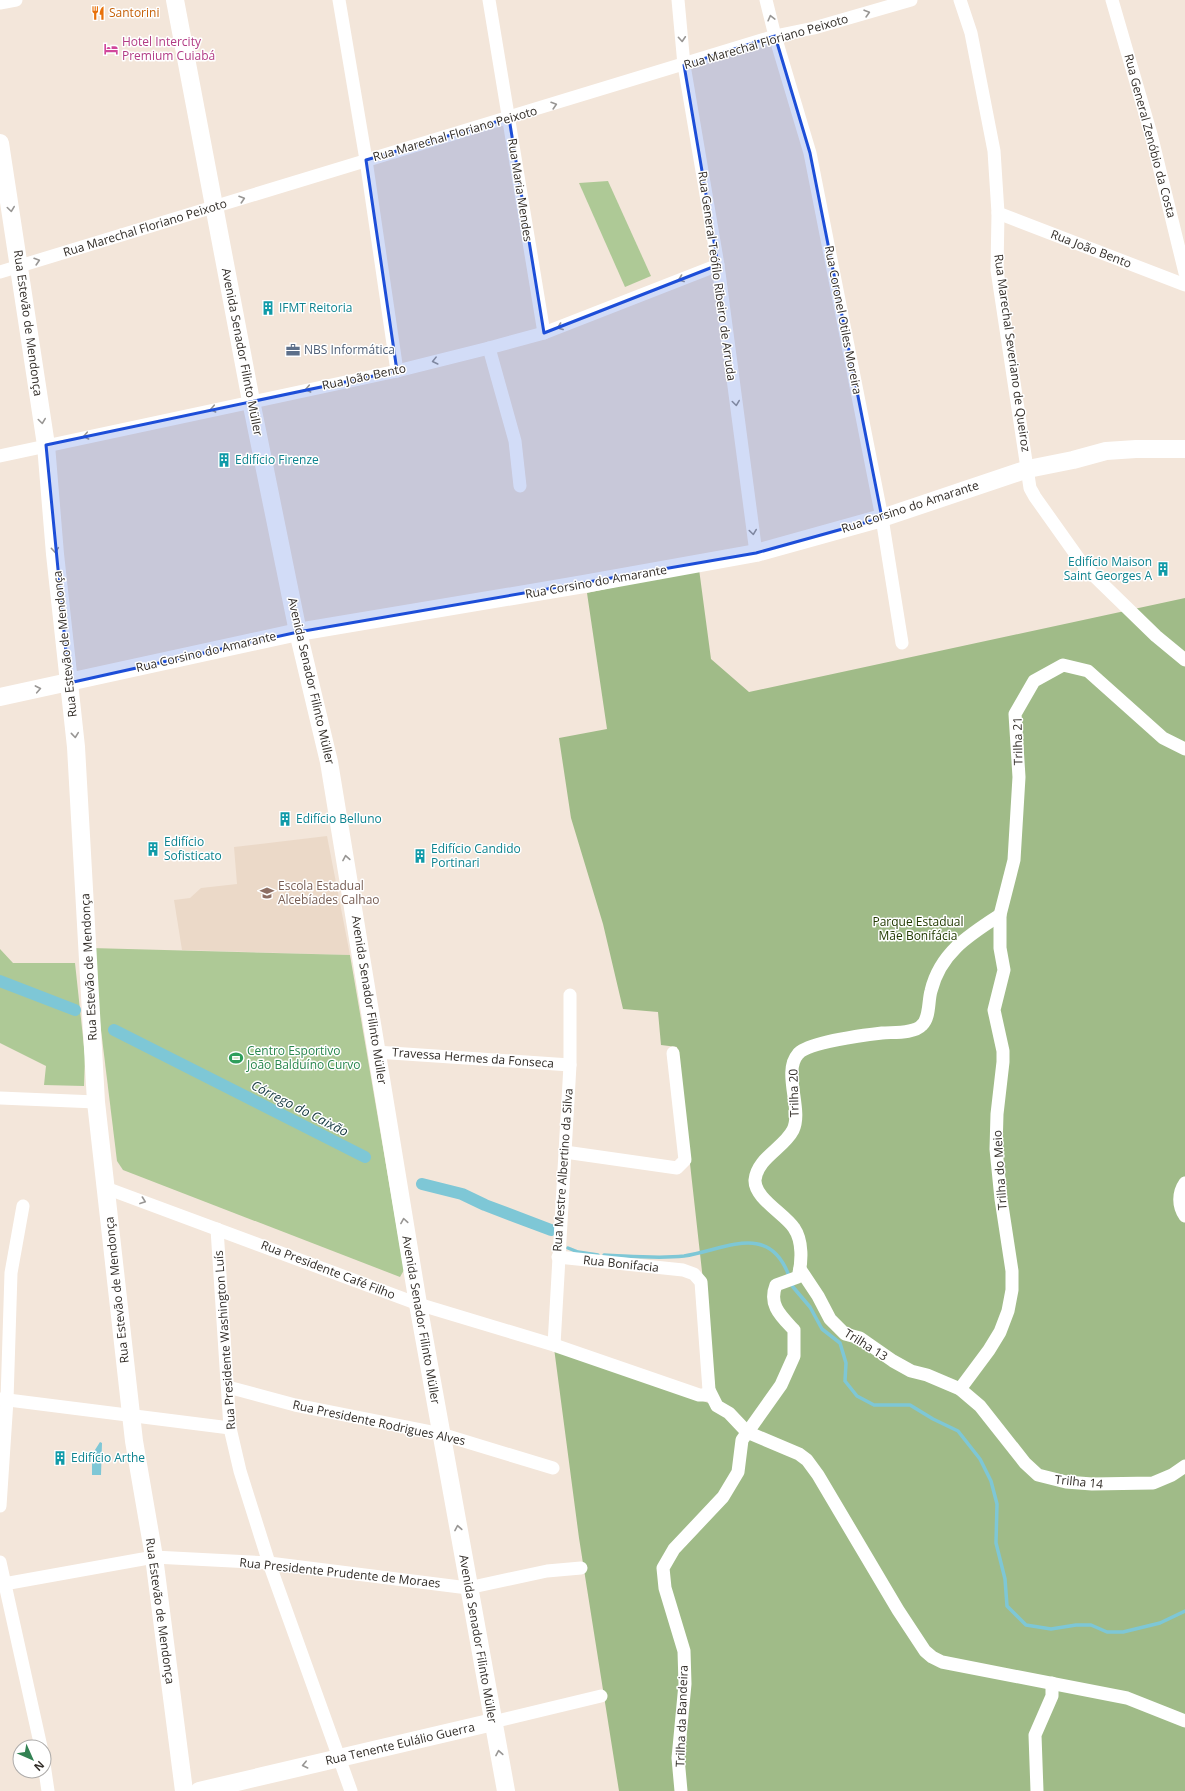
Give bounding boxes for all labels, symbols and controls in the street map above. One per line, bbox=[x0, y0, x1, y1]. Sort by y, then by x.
place label: Santorini bbox=[109, 4, 159, 21]
restaurant icon: Santorini bbox=[90, 5, 106, 21]
one-way arrow bbox=[864, 9, 870, 17]
street label: Rua Marechal Floriano Peixoto bbox=[682, 10, 850, 73]
one-way arrow bbox=[767, 15, 775, 21]
place label: Hotel Intercity Premium Cuiabá bbox=[122, 33, 215, 64]
one-way arrow bbox=[678, 36, 687, 42]
hotel icon: Hotel Intercity Premium Cuiabá bbox=[103, 41, 119, 57]
street label: Rua General Zenóbio da Costa bbox=[1120, 52, 1181, 220]
one-way arrow bbox=[551, 101, 558, 109]
street label: Rua Marechal Floriano Peixoto bbox=[371, 102, 539, 165]
street label: Rua Maria Mendes bbox=[504, 137, 537, 243]
street label: Rua General Teófilo Ribeiro de Arruda bbox=[694, 170, 741, 382]
street label: Rua Marechal Floriano Peixoto bbox=[61, 194, 229, 261]
one-way arrow bbox=[239, 195, 246, 204]
one-way arrow bbox=[6, 206, 15, 212]
street label: Rua João Bento bbox=[1048, 225, 1134, 272]
street label: Rua Coronel Otiles Moreira bbox=[821, 244, 866, 396]
street label: Rua Estevão de Mendonça bbox=[10, 249, 47, 397]
street label: Rua Marechal Severiano de Queiroz bbox=[990, 253, 1035, 453]
one-way arrow bbox=[34, 257, 41, 266]
street label: Avenida Senador Filinto Müller bbox=[218, 266, 267, 437]
one-way arrow bbox=[678, 275, 685, 283]
place label: IFMT Reitoria bbox=[279, 299, 352, 316]
building icon: IFMT Reitoria bbox=[260, 300, 276, 316]
one-way arrow bbox=[557, 322, 564, 330]
place label: NBS Informática bbox=[304, 341, 395, 358]
office icon: NBS Informática bbox=[285, 342, 301, 358]
one-way arrow bbox=[432, 357, 438, 365]
street label: Rua João Bento bbox=[320, 359, 407, 394]
one-way arrow bbox=[305, 384, 311, 393]
one-way arrow bbox=[731, 400, 740, 406]
one-way arrow bbox=[210, 404, 216, 412]
one-way arrow bbox=[37, 418, 46, 424]
one-way arrow bbox=[83, 432, 89, 440]
place label: Edifício Firenze bbox=[235, 451, 319, 468]
building icon: Edifício Firenze bbox=[216, 452, 232, 468]
street label: Rua Corsino do Amarante bbox=[839, 476, 981, 537]
one-way arrow bbox=[748, 528, 757, 535]
one-way arrow bbox=[50, 547, 59, 553]
place label: Edifício Maison Saint Georges A bbox=[1064, 553, 1152, 584]
street label: Rua Corsino do Amarante bbox=[524, 561, 668, 602]
building icon: Edifício Maison Saint Georges A bbox=[1155, 561, 1171, 577]
street label: Rua Estevão de Mendonça bbox=[48, 570, 81, 718]
street label: Avenida Senador Filinto Müller bbox=[284, 596, 339, 766]
street label: Rua Corsino do Amarante bbox=[134, 627, 278, 676]
one-way arrow bbox=[35, 686, 41, 694]
street label: Trilha 21 bbox=[1009, 717, 1026, 765]
one-way arrow bbox=[70, 732, 79, 738]
place label: Edifício Belluno bbox=[296, 810, 382, 827]
building icon: Edifício Belluno bbox=[277, 811, 293, 827]
place label: Edifício Sofisticato bbox=[164, 833, 222, 864]
place label: Edifício Candido Portinari bbox=[431, 840, 521, 871]
building icon: Edifício Sofisticato bbox=[145, 841, 161, 857]
building icon: Edifício Candido Portinari bbox=[412, 848, 428, 864]
one-way arrow bbox=[342, 855, 350, 861]
place label: Escola Estadual Alcebíades Calhao bbox=[278, 877, 380, 908]
school or university icon: Escola Estadual Alcebíades Calhao bbox=[259, 885, 275, 901]
street label: Rua Estevão de Mendonça bbox=[76, 893, 101, 1041]
park label: Parque Estadual Mãe Bonifácia bbox=[872, 913, 964, 944]
street label: Avenida Senador Filinto Müller bbox=[348, 914, 391, 1086]
place label: Centro Esportivo João Balduíno Curvo bbox=[246, 1042, 360, 1073]
street label: Travessa Hermes da Fonseca bbox=[392, 1043, 554, 1072]
sports icon: Centro Esportivo João Balduíno Curvo bbox=[228, 1050, 244, 1066]
street label: Trilha 20 bbox=[784, 1068, 803, 1118]
water label: Córrego do Caixão bbox=[248, 1076, 352, 1140]
street label: Rua Mestre Albertino da Silva bbox=[548, 1088, 577, 1252]
street label: Trilha do Meio bbox=[988, 1129, 1011, 1211]
one-way arrow bbox=[139, 1197, 146, 1205]
street label: Rua Estevão de Mendonça bbox=[100, 1216, 133, 1364]
one-way arrow bbox=[400, 1218, 409, 1224]
street label: Avenida Senador Filinto Müller bbox=[398, 1234, 445, 1406]
street label: Rua Presidente Café Filho bbox=[259, 1236, 398, 1303]
street label: Rua Presidente Washington Luís bbox=[210, 1249, 239, 1430]
street label: Rua Bonifacia bbox=[582, 1251, 660, 1276]
street label: Trilha 13 bbox=[841, 1325, 891, 1365]
street label: Rua Presidente Rodrigues Alves bbox=[291, 1396, 467, 1449]
place label: Edifício Arthe bbox=[71, 1449, 145, 1466]
building icon: Edifício Arthe bbox=[52, 1450, 68, 1466]
street label: Trilha 14 bbox=[1054, 1471, 1104, 1493]
one-way arrow bbox=[454, 1525, 463, 1531]
street label: Rua Estevão de Mendonça bbox=[142, 1537, 179, 1685]
street label: Rua Presidente Prudente de Moraes bbox=[239, 1553, 442, 1592]
street label: Avenida Senador Filinto Müller bbox=[455, 1553, 502, 1725]
street label: Trilha da Bandeira bbox=[671, 1665, 692, 1767]
street label: Rua Tenente Eulálio Guerra bbox=[323, 1718, 476, 1769]
north arrow bbox=[12, 1739, 52, 1779]
one-way arrow bbox=[495, 1750, 504, 1756]
text: N bbox=[31, 1758, 48, 1775]
one-way arrow bbox=[302, 1761, 309, 1769]

